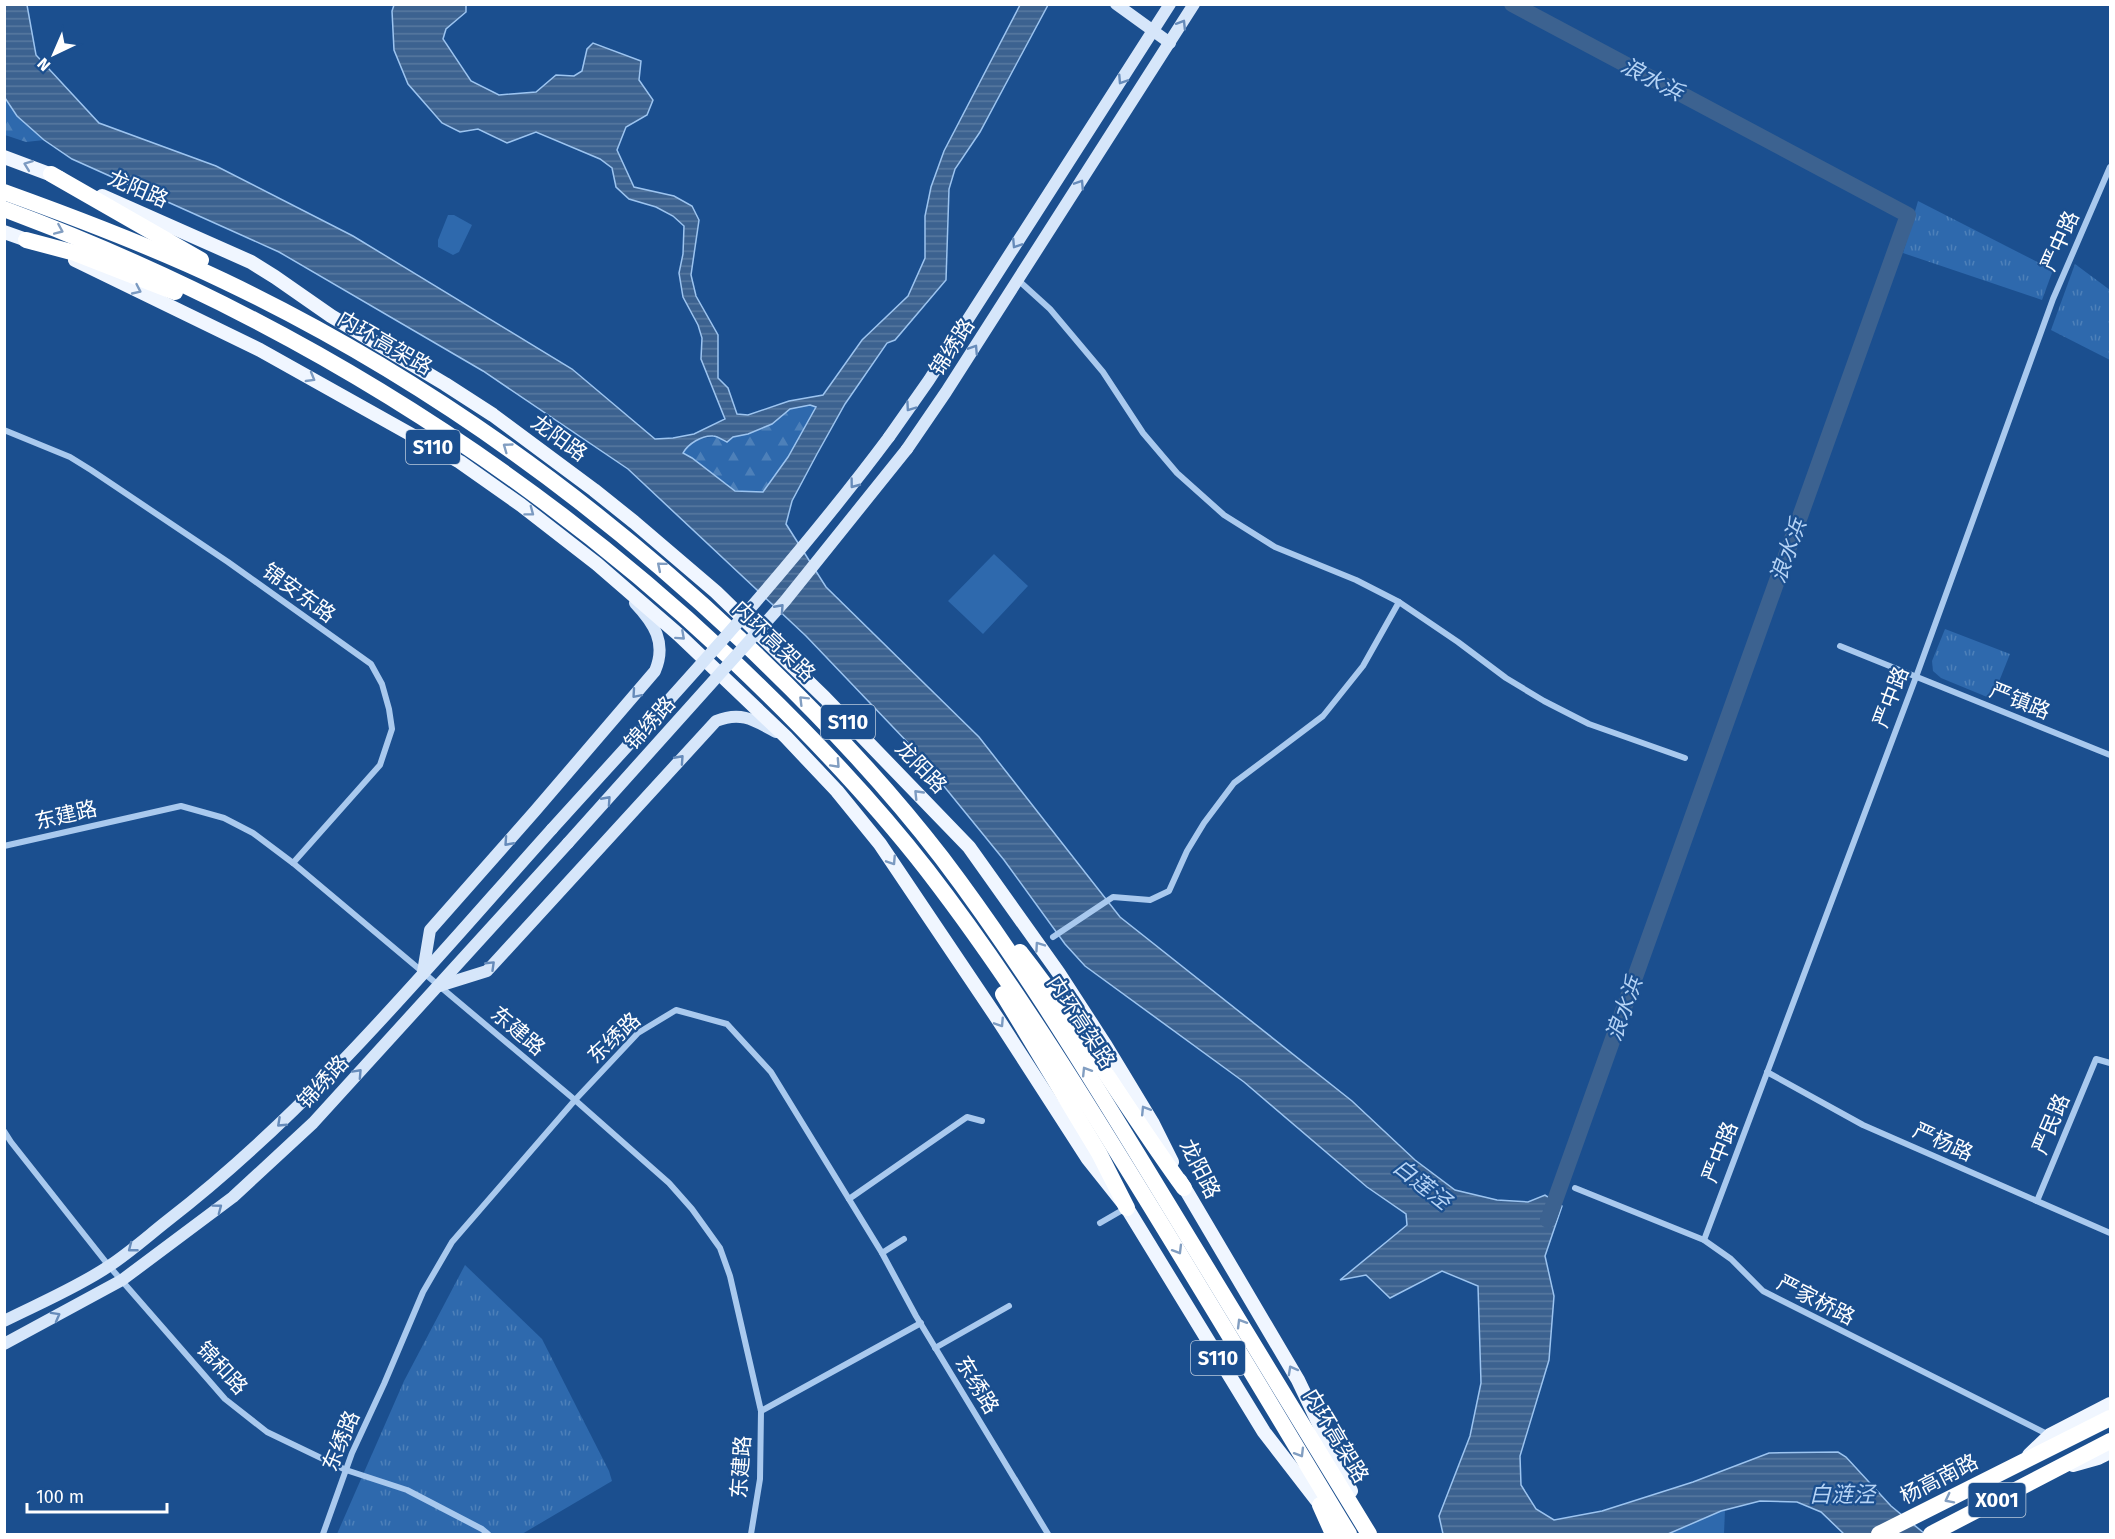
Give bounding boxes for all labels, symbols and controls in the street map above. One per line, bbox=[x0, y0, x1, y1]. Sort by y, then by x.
one-way arrow bbox=[1175, 19, 1186, 30]
north arrow bbox=[24, 24, 84, 84]
water label: 浪水浜 bbox=[1617, 52, 1689, 107]
text: N bbox=[34, 54, 54, 75]
one-way arrow bbox=[1118, 73, 1129, 84]
one-way arrow bbox=[23, 160, 34, 173]
street label: 龙阳路 bbox=[104, 165, 172, 213]
one-way arrow bbox=[1072, 180, 1083, 191]
street label: 严中路 bbox=[2035, 207, 2085, 275]
one-way arrow bbox=[53, 223, 64, 235]
one-way arrow bbox=[1012, 238, 1024, 248]
one-way arrow bbox=[130, 282, 141, 294]
street label: 内环高架路 bbox=[333, 305, 437, 381]
street label: 锦绣路 bbox=[924, 314, 980, 380]
one-way arrow bbox=[967, 344, 978, 355]
one-way arrow bbox=[305, 370, 315, 382]
one-way arrow bbox=[906, 401, 917, 412]
street label: 龙阳路 bbox=[526, 409, 592, 467]
road number: S110 bbox=[406, 430, 460, 464]
one-way arrow bbox=[502, 443, 513, 454]
one-way arrow bbox=[850, 477, 861, 488]
one-way arrow bbox=[524, 505, 535, 516]
water label: 浪水浜 bbox=[1764, 514, 1813, 587]
street label: 锦安东路 bbox=[257, 558, 341, 628]
one-way arrow bbox=[657, 563, 668, 574]
street label: 内环高架路 bbox=[727, 595, 821, 687]
one-way arrow bbox=[773, 604, 784, 615]
one-way arrow bbox=[674, 629, 684, 640]
street label: 严中路 bbox=[1868, 663, 1914, 731]
street label: 严镇路 bbox=[1986, 677, 2054, 725]
one-way arrow bbox=[632, 687, 643, 698]
street label: 锦绣路 bbox=[619, 691, 681, 755]
one-way arrow bbox=[799, 696, 810, 707]
road number: S110 bbox=[821, 705, 875, 739]
street label: 龙阳路 bbox=[890, 735, 952, 799]
one-way arrow bbox=[673, 755, 684, 766]
one-way arrow bbox=[829, 757, 840, 768]
one-way arrow bbox=[914, 790, 925, 801]
street label: 东建路 bbox=[32, 795, 100, 835]
one-way arrow bbox=[600, 796, 611, 807]
one-way arrow bbox=[504, 835, 515, 846]
one-way arrow bbox=[884, 855, 896, 865]
one-way arrow bbox=[1035, 941, 1046, 952]
one-way arrow bbox=[485, 961, 495, 972]
street label: 内环高架路 bbox=[1042, 971, 1120, 1073]
water label: 浪水浜 bbox=[1600, 972, 1649, 1045]
street label: 东建路 bbox=[486, 1001, 550, 1061]
street label: 东绣路 bbox=[582, 1007, 646, 1069]
one-way arrow bbox=[993, 1016, 1004, 1027]
street label: 锦绣路 bbox=[292, 1050, 354, 1114]
one-way arrow bbox=[1082, 1067, 1094, 1077]
one-way arrow bbox=[351, 1070, 362, 1080]
street label: 严民路 bbox=[2027, 1090, 2075, 1158]
one-way arrow bbox=[1141, 1105, 1152, 1116]
one-way arrow bbox=[278, 1116, 288, 1127]
street label: 严杨路 bbox=[1909, 1117, 1977, 1167]
street label: 严中路 bbox=[1697, 1118, 1743, 1186]
street label: 龙阳路 bbox=[1174, 1135, 1226, 1203]
water label: 白莲泾 bbox=[1388, 1153, 1458, 1216]
one-way arrow bbox=[211, 1205, 222, 1216]
one-way arrow bbox=[128, 1241, 139, 1252]
one-way arrow bbox=[1170, 1244, 1182, 1254]
street label: 严家桥路 bbox=[1773, 1269, 1859, 1331]
one-way arrow bbox=[50, 1312, 60, 1323]
one-way arrow bbox=[1236, 1319, 1248, 1329]
street label: 锦和路 bbox=[191, 1336, 253, 1400]
road number: S110 bbox=[1191, 1341, 1245, 1375]
street label: 东绣路 bbox=[950, 1351, 1004, 1419]
one-way arrow bbox=[1288, 1366, 1299, 1376]
street label: 内环高架路 bbox=[1298, 1384, 1374, 1488]
street label: 东绣路 bbox=[317, 1407, 365, 1475]
street label: 东建路 bbox=[726, 1435, 756, 1499]
one-way arrow bbox=[1292, 1447, 1304, 1457]
street label: 杨高南路 bbox=[1896, 1448, 1982, 1510]
scale bar bbox=[27, 1476, 166, 1514]
water label: 白涟泾 bbox=[1809, 1481, 1877, 1508]
road number: X001 bbox=[1968, 1483, 2026, 1517]
text: 100 m bbox=[36, 1486, 84, 1508]
one-way arrow bbox=[1945, 1492, 1956, 1503]

